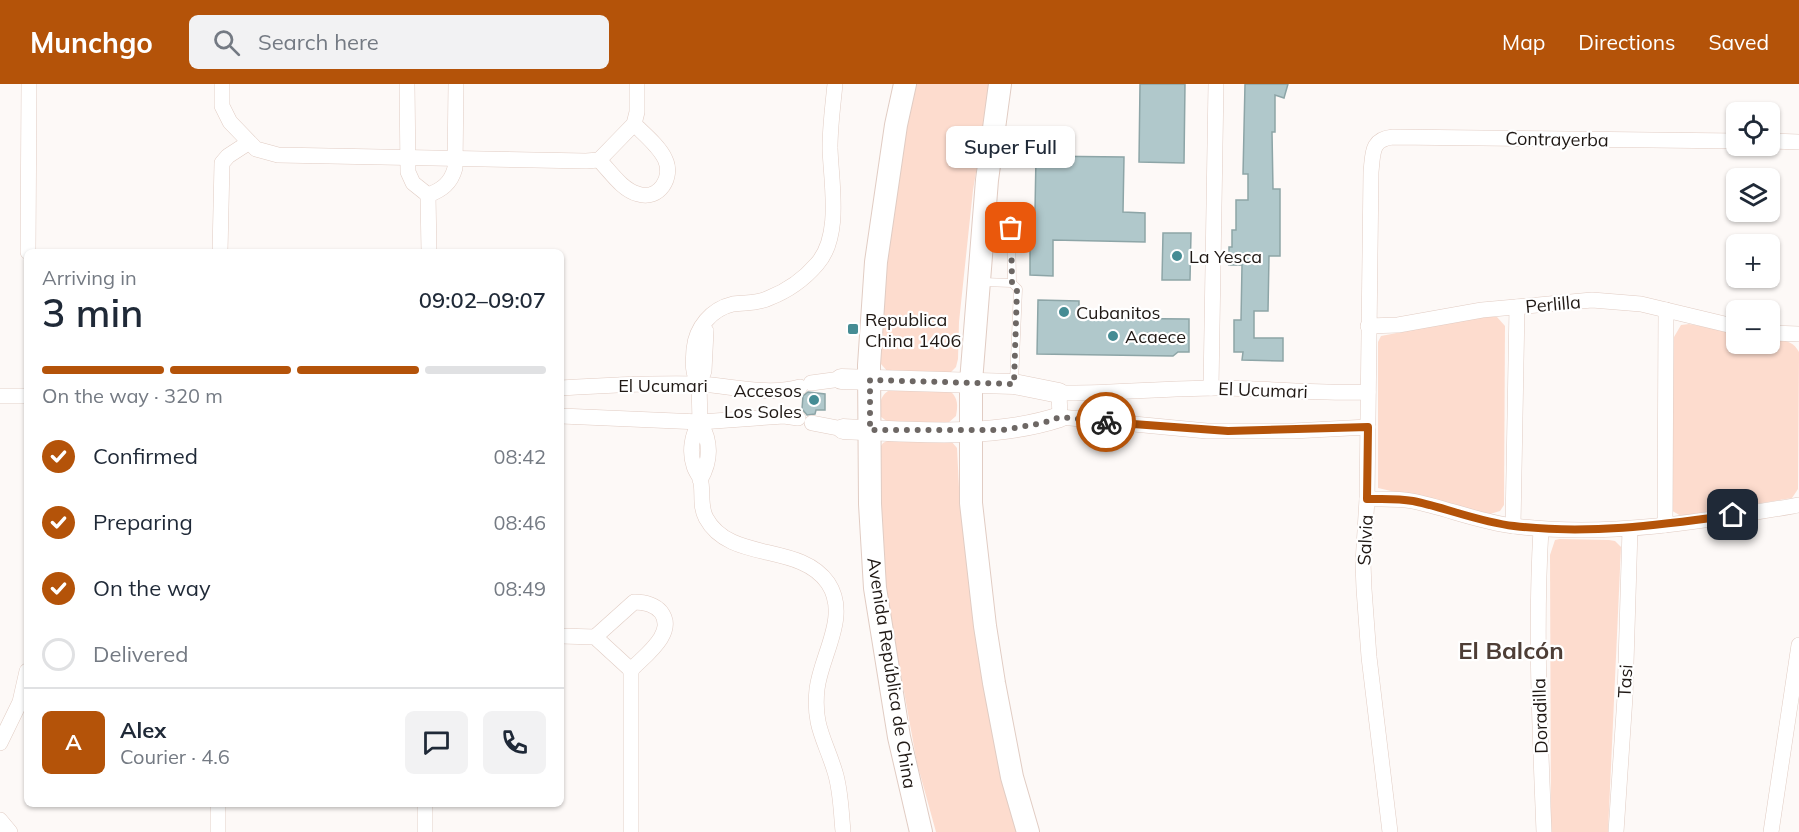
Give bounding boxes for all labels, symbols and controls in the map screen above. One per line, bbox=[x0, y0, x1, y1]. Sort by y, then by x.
search box bbox=[189, 15, 609, 69]
text: Munchgo bbox=[30, 25, 153, 60]
icon: search bbox=[210, 26, 243, 59]
text: Search here bbox=[258, 28, 379, 56]
text: Map bbox=[1502, 29, 1545, 55]
text: Directions bbox=[1578, 29, 1675, 55]
text: Saved bbox=[1708, 29, 1769, 55]
map controls bbox=[1726, 102, 1780, 354]
button: locate bbox=[1726, 102, 1780, 156]
callout: Super Full bbox=[946, 126, 1076, 168]
street label: Contrayerba bbox=[1505, 127, 1609, 151]
text: Super Full bbox=[964, 134, 1057, 159]
button: layers bbox=[1726, 168, 1780, 222]
pin bbox=[985, 202, 1036, 253]
icon: bag bbox=[994, 211, 1027, 244]
button: + bbox=[1726, 234, 1780, 288]
place label: La Yesca bbox=[1189, 245, 1262, 268]
marker: La Yesca bbox=[1170, 249, 1184, 263]
text: Arriving in bbox=[42, 265, 137, 290]
text: 09:02–09:07 bbox=[419, 286, 546, 314]
text: 3 min bbox=[42, 288, 143, 337]
street label: Perlilla bbox=[1524, 290, 1582, 318]
button: − bbox=[1726, 300, 1780, 354]
place label: Cubanitos bbox=[1076, 301, 1160, 324]
marker: Cubanitos bbox=[1057, 305, 1071, 319]
place label: Republica China 1406 bbox=[865, 308, 961, 352]
marker: Republica China 1406 bbox=[846, 322, 860, 336]
place label: Acaece bbox=[1125, 325, 1186, 348]
marker: Acaece bbox=[1106, 329, 1120, 343]
street label: El Ucumari bbox=[618, 374, 708, 397]
street label: El Ucumari bbox=[1218, 377, 1308, 403]
place label: Accesos Los Soles bbox=[724, 379, 802, 423]
text: On the way · 320 m bbox=[42, 383, 223, 408]
courier bbox=[1076, 392, 1136, 452]
marker: Accesos Los Soles bbox=[807, 393, 821, 407]
icon: bike bbox=[1090, 406, 1123, 439]
icon: check bbox=[42, 440, 75, 473]
text: Confirmed bbox=[93, 442, 198, 470]
text: 08:42 bbox=[493, 444, 546, 469]
pin bbox=[1707, 489, 1758, 540]
icon: home bbox=[1716, 498, 1749, 531]
icon: check bbox=[42, 506, 75, 539]
text: Preparing bbox=[93, 508, 193, 536]
text: 08:46 bbox=[493, 510, 546, 535]
street label: Salvia bbox=[1352, 514, 1378, 566]
street label: Avenida República de China bbox=[862, 556, 922, 790]
icon: check bbox=[42, 572, 75, 605]
text: On the way bbox=[93, 574, 211, 602]
text: 08:49 bbox=[493, 576, 546, 601]
district label: El Balcón bbox=[1458, 635, 1564, 665]
text: Delivered bbox=[93, 640, 188, 668]
street label: Tasi bbox=[1613, 664, 1637, 698]
street label: Doradilla bbox=[1527, 678, 1553, 754]
button: chat bbox=[405, 711, 468, 774]
button: phone bbox=[483, 711, 546, 774]
text: Alex bbox=[120, 716, 166, 744]
text: A bbox=[65, 728, 82, 756]
text: Courier · 4.6 bbox=[120, 744, 230, 769]

